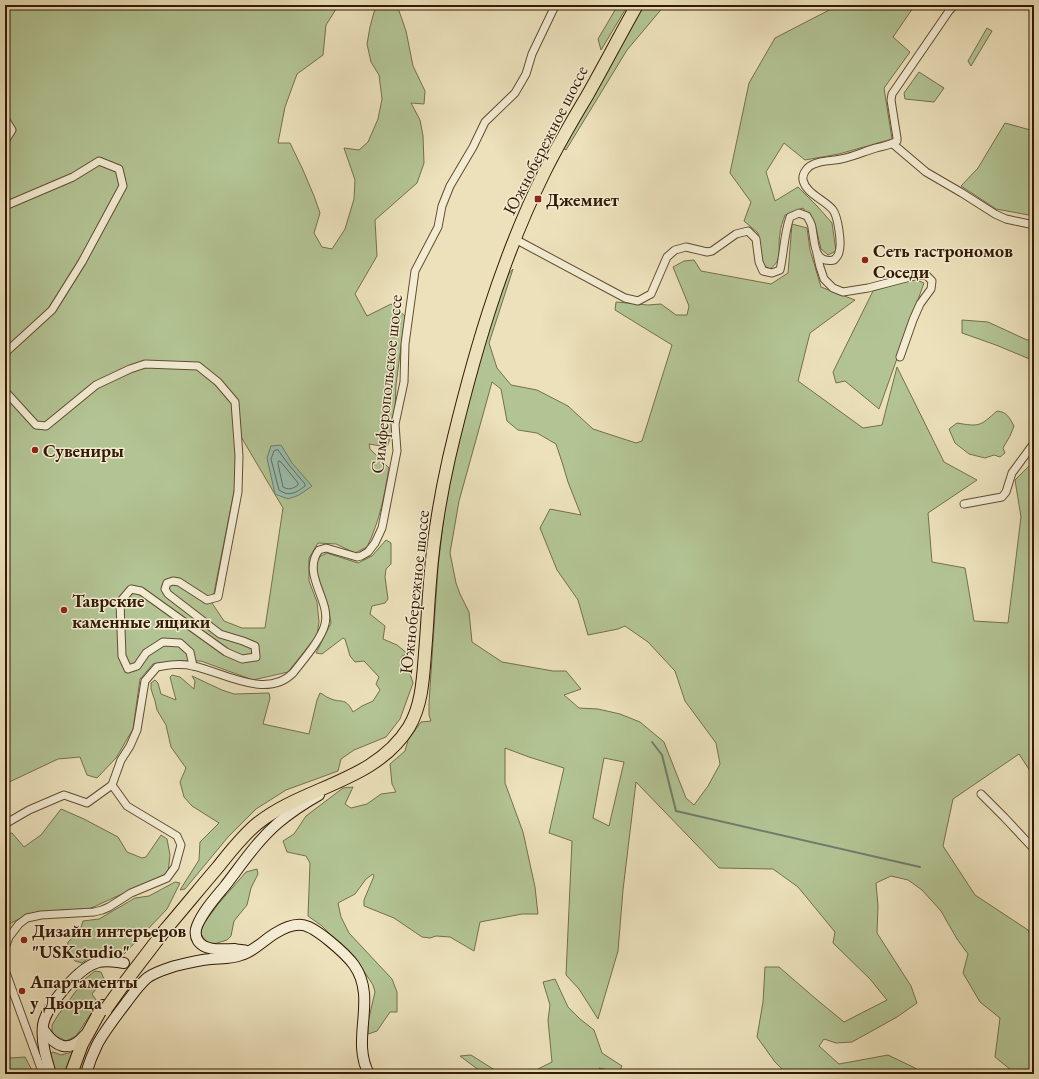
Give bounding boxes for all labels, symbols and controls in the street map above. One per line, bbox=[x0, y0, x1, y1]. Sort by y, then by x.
street label: Южнобережное шоссе bbox=[497, 61, 593, 219]
place label: Джемиет bbox=[546, 188, 619, 211]
marker: Джемиет bbox=[533, 194, 543, 204]
place label: Сеть гастрономов Соседи bbox=[873, 239, 1013, 283]
marker: Сеть гастрономов Соседи bbox=[860, 255, 870, 265]
street label: Симферопольское шоссе bbox=[365, 293, 407, 475]
place label: Сувениры bbox=[43, 439, 124, 462]
marker: Сувениры bbox=[30, 445, 40, 455]
street label: Южнобережное шоссе bbox=[394, 509, 434, 675]
place label: Таврские каменные ящики bbox=[72, 589, 211, 633]
marker: Таврские каменные ящики bbox=[59, 605, 69, 615]
place label: Дизайн интерьеров "USKstudio" bbox=[32, 919, 187, 963]
marker: Дизайн интерьеров "USKstudio" bbox=[19, 935, 29, 945]
place label: Апартаменты у Дворца bbox=[29, 970, 138, 1014]
marker: Апартаменты у Дворца bbox=[17, 986, 27, 996]

